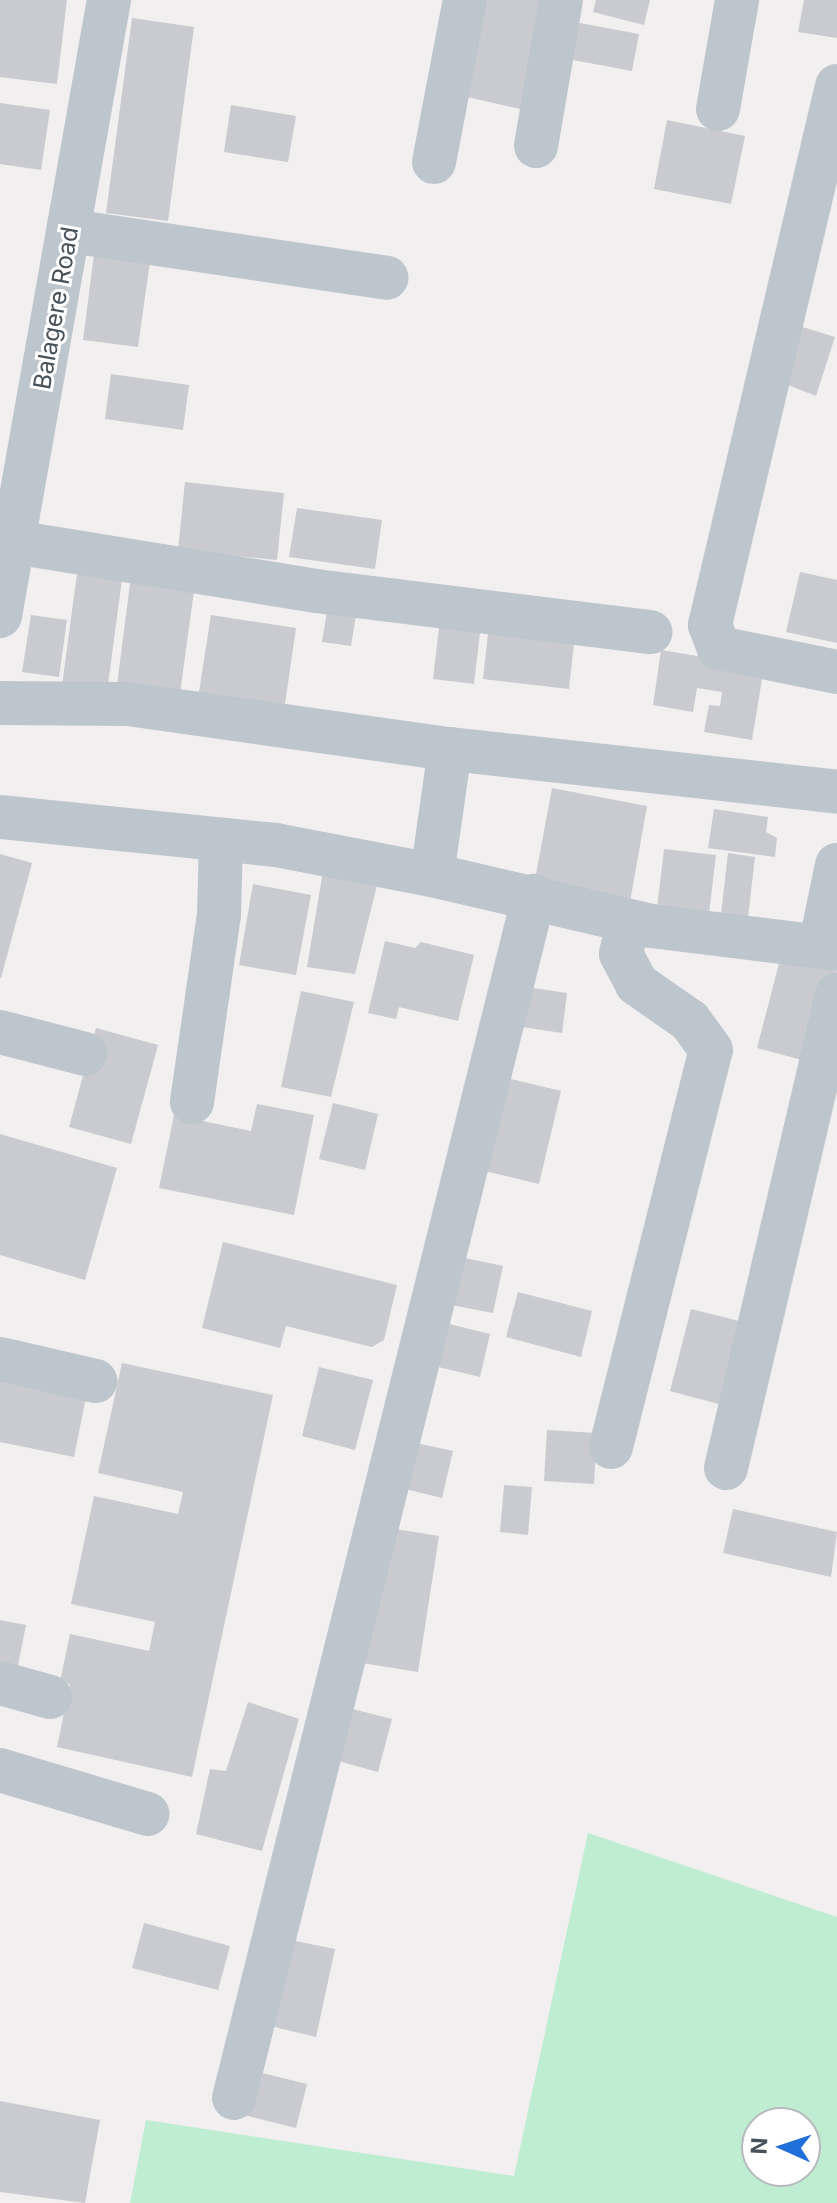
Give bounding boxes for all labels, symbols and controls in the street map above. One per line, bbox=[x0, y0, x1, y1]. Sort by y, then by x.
street label: Balagere Road bbox=[28, 225, 84, 391]
north arrow bbox=[741, 2107, 821, 2187]
text: N bbox=[746, 2137, 772, 2155]

